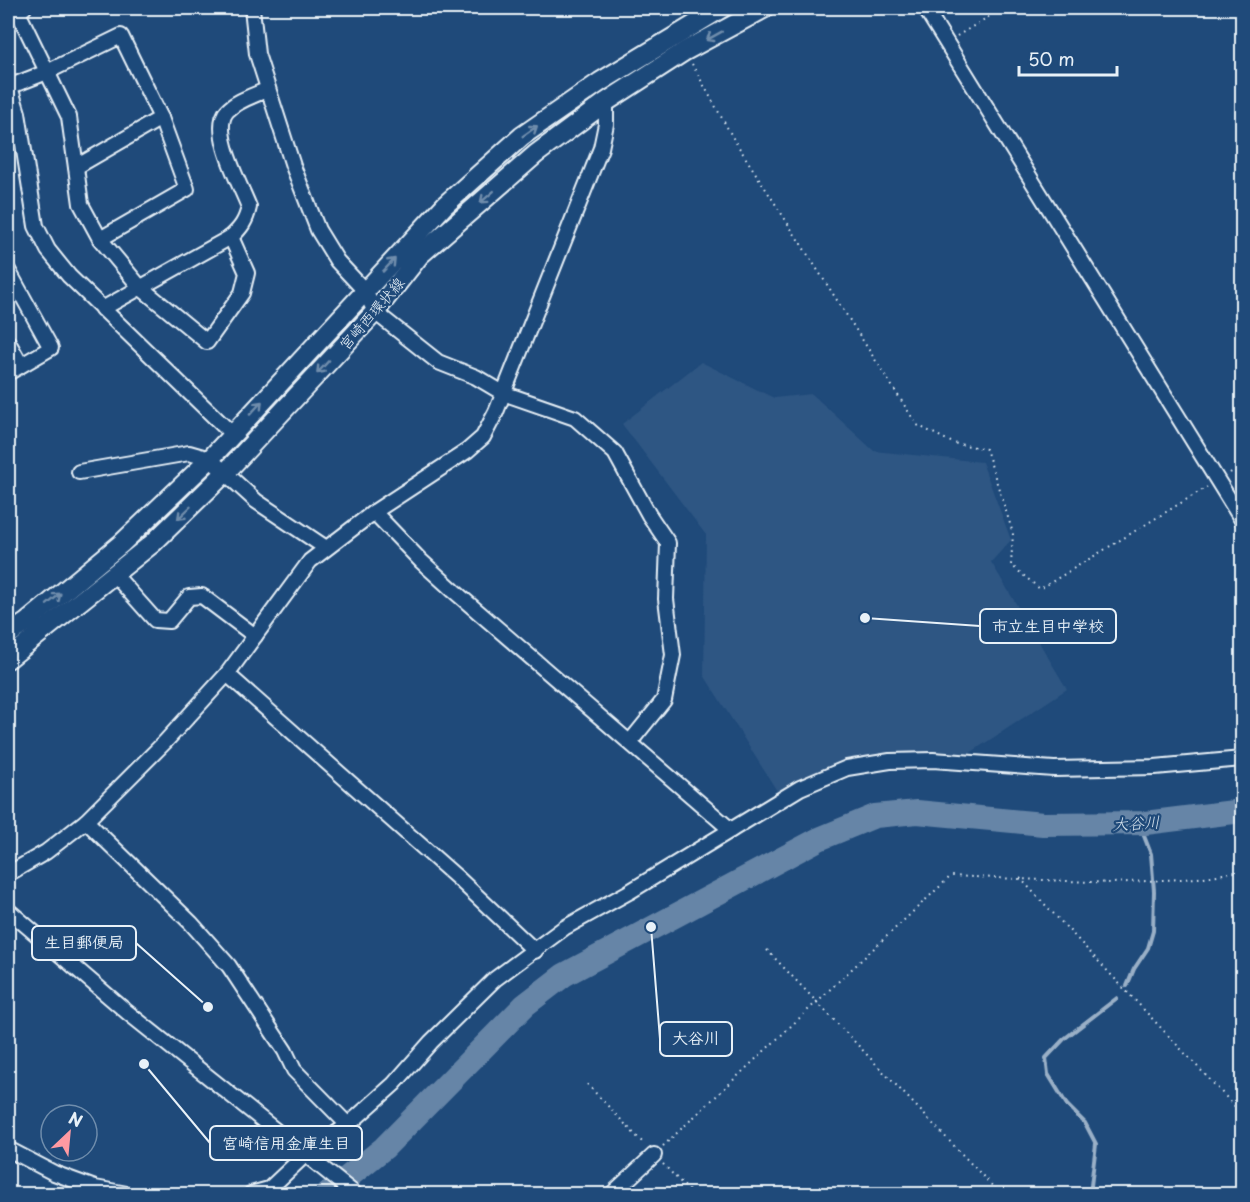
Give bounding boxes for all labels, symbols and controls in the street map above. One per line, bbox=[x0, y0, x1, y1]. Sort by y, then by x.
one-way arrow bbox=[706, 30, 723, 42]
scale bar bbox=[1019, 39, 1116, 77]
text: 50 m bbox=[1028, 45, 1075, 72]
one-way arrow bbox=[521, 125, 537, 137]
one-way arrow bbox=[480, 190, 495, 204]
one-way arrow bbox=[382, 258, 396, 273]
street label: 宮崎西環状線 bbox=[333, 271, 409, 355]
one-way arrow bbox=[316, 360, 331, 375]
one-way arrow bbox=[249, 401, 263, 416]
one-way arrow bbox=[176, 506, 191, 520]
one-way arrow bbox=[46, 593, 62, 606]
callout: 市立生目中学校 bbox=[980, 609, 1116, 643]
text: 市立生目中学校 bbox=[992, 613, 1104, 637]
water label: 大谷川 bbox=[1111, 809, 1161, 835]
callout: 生目郵便局 bbox=[32, 926, 136, 960]
text: 生目郵便局 bbox=[44, 929, 124, 953]
callout: 大谷川 bbox=[660, 1022, 732, 1056]
text: 大谷川 bbox=[672, 1025, 720, 1049]
north arrow bbox=[39, 1103, 99, 1163]
text: N bbox=[65, 1105, 87, 1132]
callout: 宮崎信用金庫生目 bbox=[210, 1126, 362, 1160]
text: 宮崎信用金庫生目 bbox=[222, 1130, 350, 1154]

